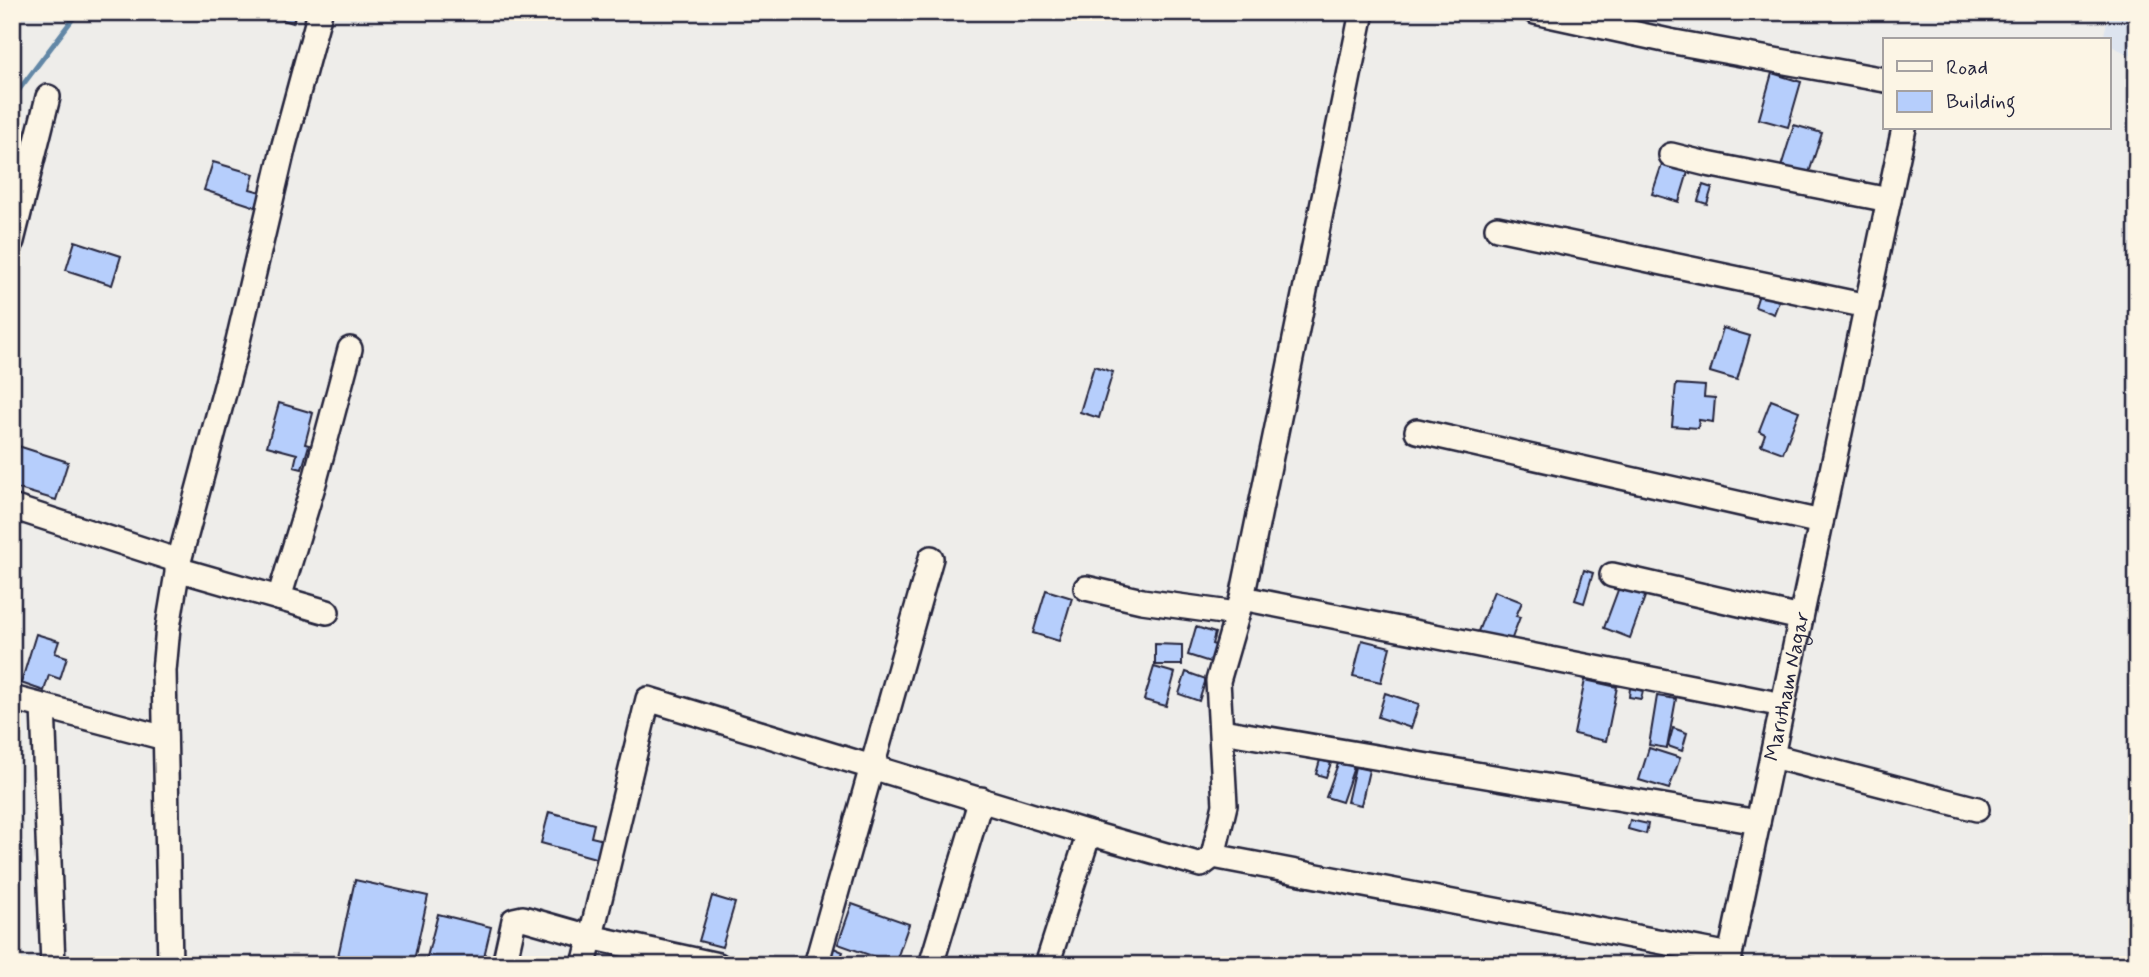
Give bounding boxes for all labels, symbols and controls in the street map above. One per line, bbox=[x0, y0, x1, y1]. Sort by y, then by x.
legend bbox=[1883, 38, 2110, 130]
text: Road bbox=[1946, 54, 1988, 82]
text: Building bbox=[1946, 88, 2016, 118]
street label: Marutham Nagar bbox=[1758, 609, 1817, 764]

